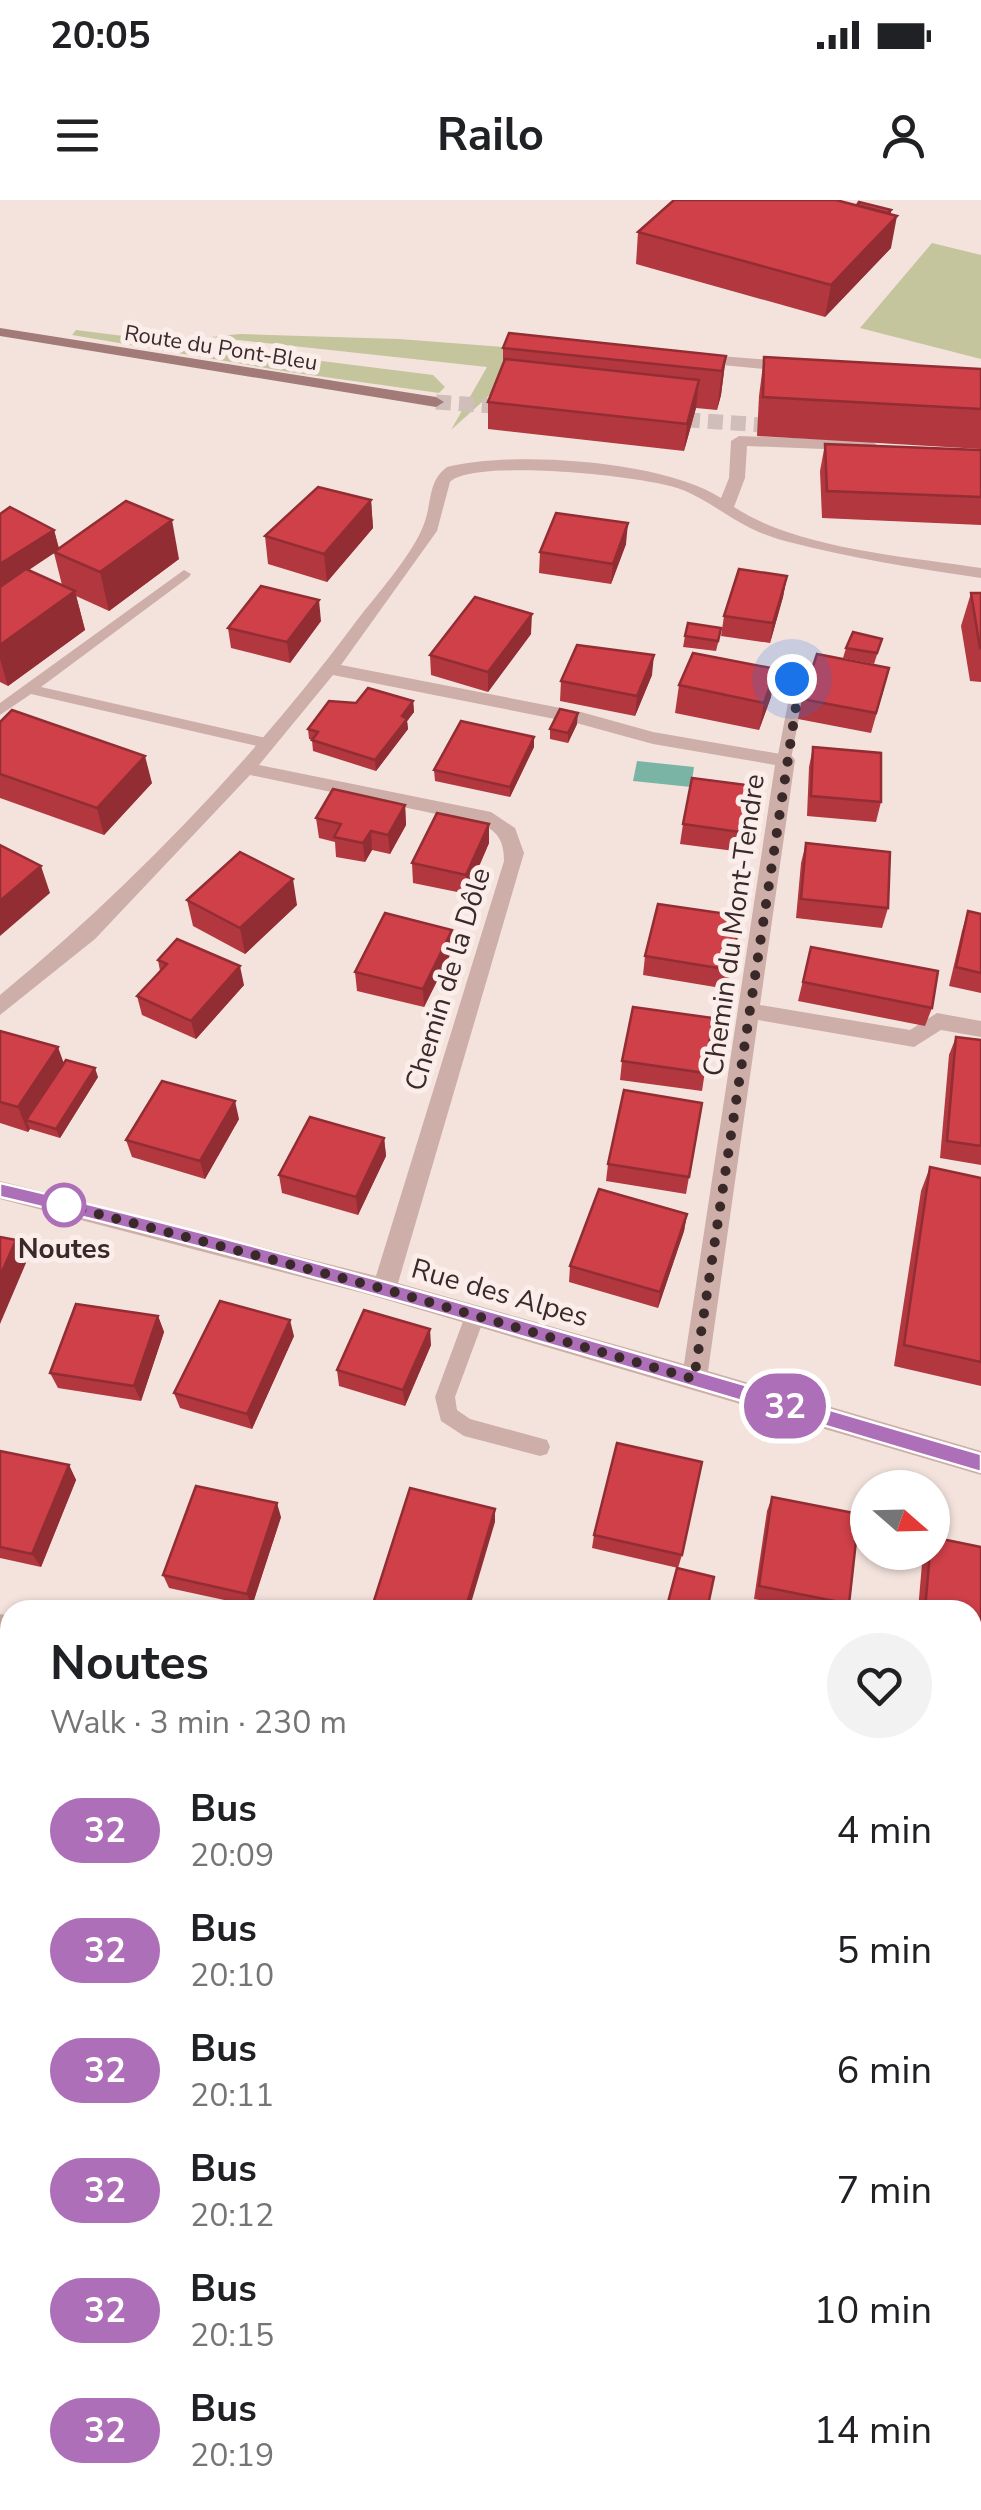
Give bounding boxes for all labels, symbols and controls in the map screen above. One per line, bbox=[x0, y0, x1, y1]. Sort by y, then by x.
text: 20:05 bbox=[50, 10, 151, 61]
text: Railo bbox=[437, 105, 544, 166]
icon: menu bbox=[50, 108, 105, 163]
icon: person bbox=[876, 108, 931, 163]
street label: Route du Pont-Bleu bbox=[122, 318, 320, 378]
your location bbox=[767, 654, 817, 704]
street label: Chemin du Mont-Tendre bbox=[694, 772, 774, 1079]
street label: Chemin de la Dôle bbox=[396, 863, 500, 1095]
marker: Noutes bbox=[43, 1184, 85, 1226]
place label: Noutes bbox=[18, 1230, 110, 1268]
street label: Rue des Alpes bbox=[407, 1250, 592, 1336]
line badge: 32 bbox=[740, 1374, 830, 1438]
text: 32 bbox=[764, 1383, 806, 1430]
north arrow bbox=[850, 1470, 950, 1570]
map controls bbox=[850, 1470, 950, 1570]
text: Noutes bbox=[50, 1630, 209, 1696]
button: heart bbox=[827, 1633, 932, 1738]
text: Walk · 3 min · 230 m bbox=[50, 1701, 347, 1744]
text: Bus bbox=[190, 1783, 257, 1834]
text: 4 min bbox=[837, 1805, 932, 1856]
text: 32 bbox=[84, 1807, 126, 1854]
text: 20:09 bbox=[190, 1834, 274, 1877]
text: Bus bbox=[190, 1903, 257, 1954]
text: 5 min bbox=[837, 1925, 932, 1976]
text: 32 bbox=[84, 1927, 126, 1974]
text: 20:10 bbox=[190, 1954, 274, 1997]
text: Bus bbox=[190, 2023, 257, 2074]
text: 6 min bbox=[837, 2045, 932, 2096]
text: 32 bbox=[84, 2047, 126, 2094]
text: 20:11 bbox=[190, 2074, 274, 2117]
text: Bus bbox=[190, 2143, 257, 2194]
text: 7 min bbox=[837, 2165, 932, 2216]
text: 32 bbox=[84, 2167, 126, 2214]
text: 20:12 bbox=[190, 2194, 274, 2237]
text: Bus bbox=[190, 2263, 257, 2314]
text: 10 min bbox=[814, 2285, 932, 2336]
text: 32 bbox=[84, 2287, 126, 2334]
text: 20:15 bbox=[190, 2314, 274, 2357]
text: Bus bbox=[190, 2383, 257, 2434]
text: 14 min bbox=[814, 2405, 932, 2456]
text: 32 bbox=[84, 2407, 126, 2454]
text: 20:19 bbox=[190, 2434, 274, 2477]

